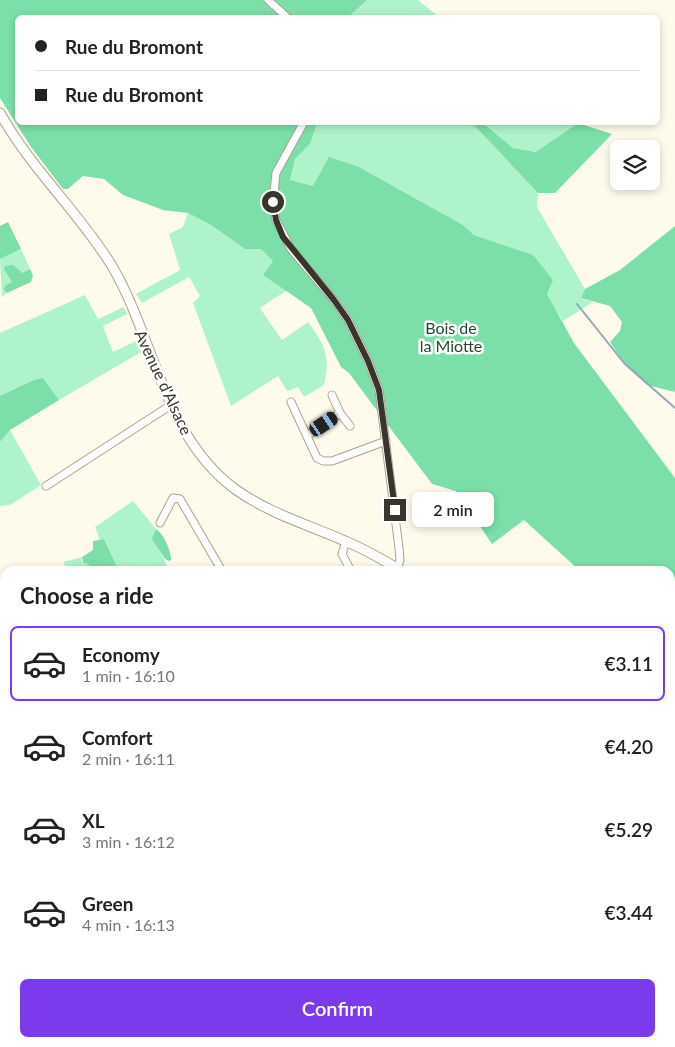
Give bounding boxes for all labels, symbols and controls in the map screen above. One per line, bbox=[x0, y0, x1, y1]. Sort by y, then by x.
text: Rue du Bromont bbox=[65, 35, 203, 58]
text: Rue du Bromont bbox=[65, 83, 203, 106]
map controls bbox=[610, 140, 660, 190]
button: layers bbox=[610, 140, 660, 190]
route start bbox=[262, 191, 284, 213]
park label: Bois de la Miotte bbox=[420, 318, 482, 355]
street label: Avenue d'Alsace bbox=[131, 326, 197, 438]
car bbox=[307, 409, 340, 439]
callout: 2 min bbox=[412, 492, 495, 528]
route end bbox=[384, 499, 406, 521]
text: 2 min bbox=[433, 500, 473, 519]
text: Choose a ride bbox=[20, 582, 154, 609]
icon: car bbox=[22, 641, 67, 686]
text: Economy bbox=[82, 643, 160, 666]
text: €3.11 bbox=[604, 652, 653, 675]
text: 1 min · 16:10 bbox=[82, 666, 175, 685]
icon: car bbox=[22, 724, 67, 769]
text: Comfort bbox=[82, 726, 153, 749]
text: €4.20 bbox=[604, 735, 653, 758]
text: 2 min · 16:11 bbox=[82, 749, 175, 768]
icon: car bbox=[22, 807, 67, 852]
text: XL bbox=[82, 809, 105, 832]
text: €5.29 bbox=[604, 818, 653, 841]
text: 3 min · 16:12 bbox=[82, 832, 175, 851]
icon: car bbox=[22, 890, 67, 935]
text: Green bbox=[82, 892, 133, 915]
text: €3.44 bbox=[604, 901, 653, 924]
text: 4 min · 16:13 bbox=[82, 915, 175, 934]
button: Confirm bbox=[20, 979, 655, 1037]

